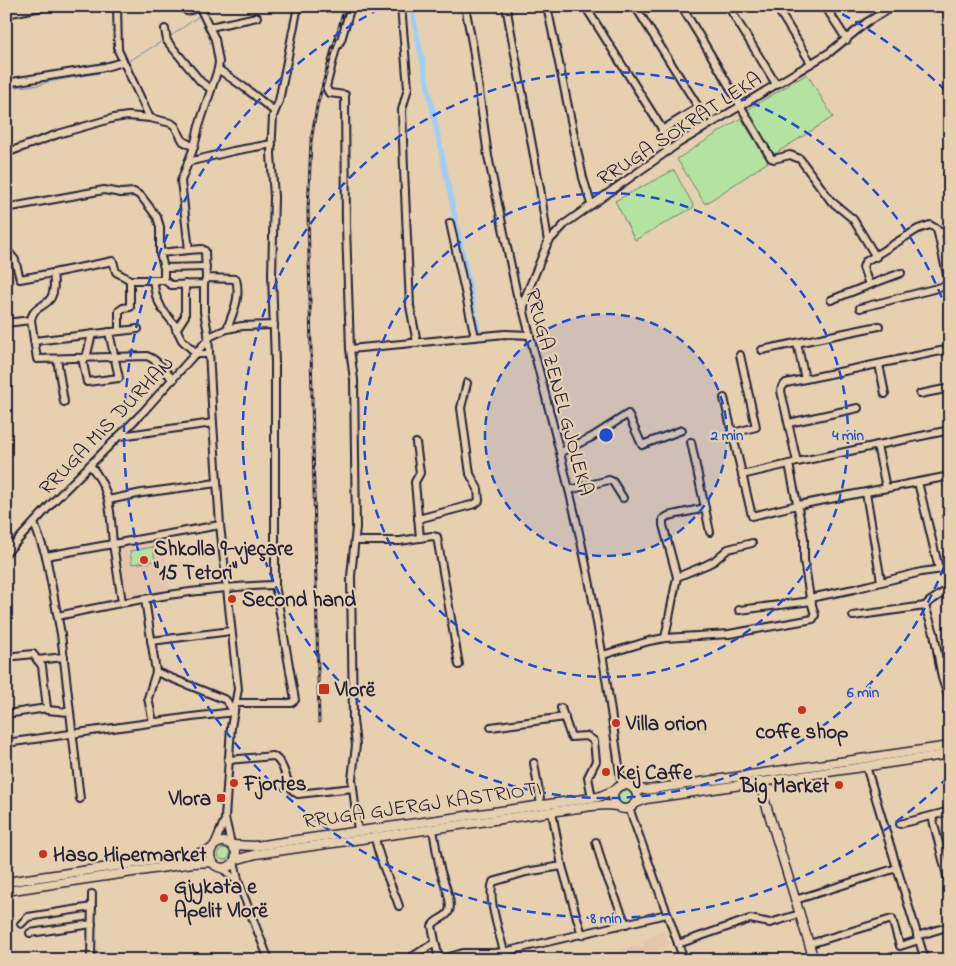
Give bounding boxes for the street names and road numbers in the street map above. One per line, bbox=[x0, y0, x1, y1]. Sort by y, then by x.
street label: RRUGA SOKRAT LEKA bbox=[592, 65, 768, 194]
street label: RRUGA ZENEL GJOLEKA bbox=[516, 286, 600, 499]
street label: RRUGA MIS DURHAN bbox=[33, 350, 182, 503]
street label: RRUGA GJERGJ KASTRIOTI bbox=[301, 774, 543, 838]

